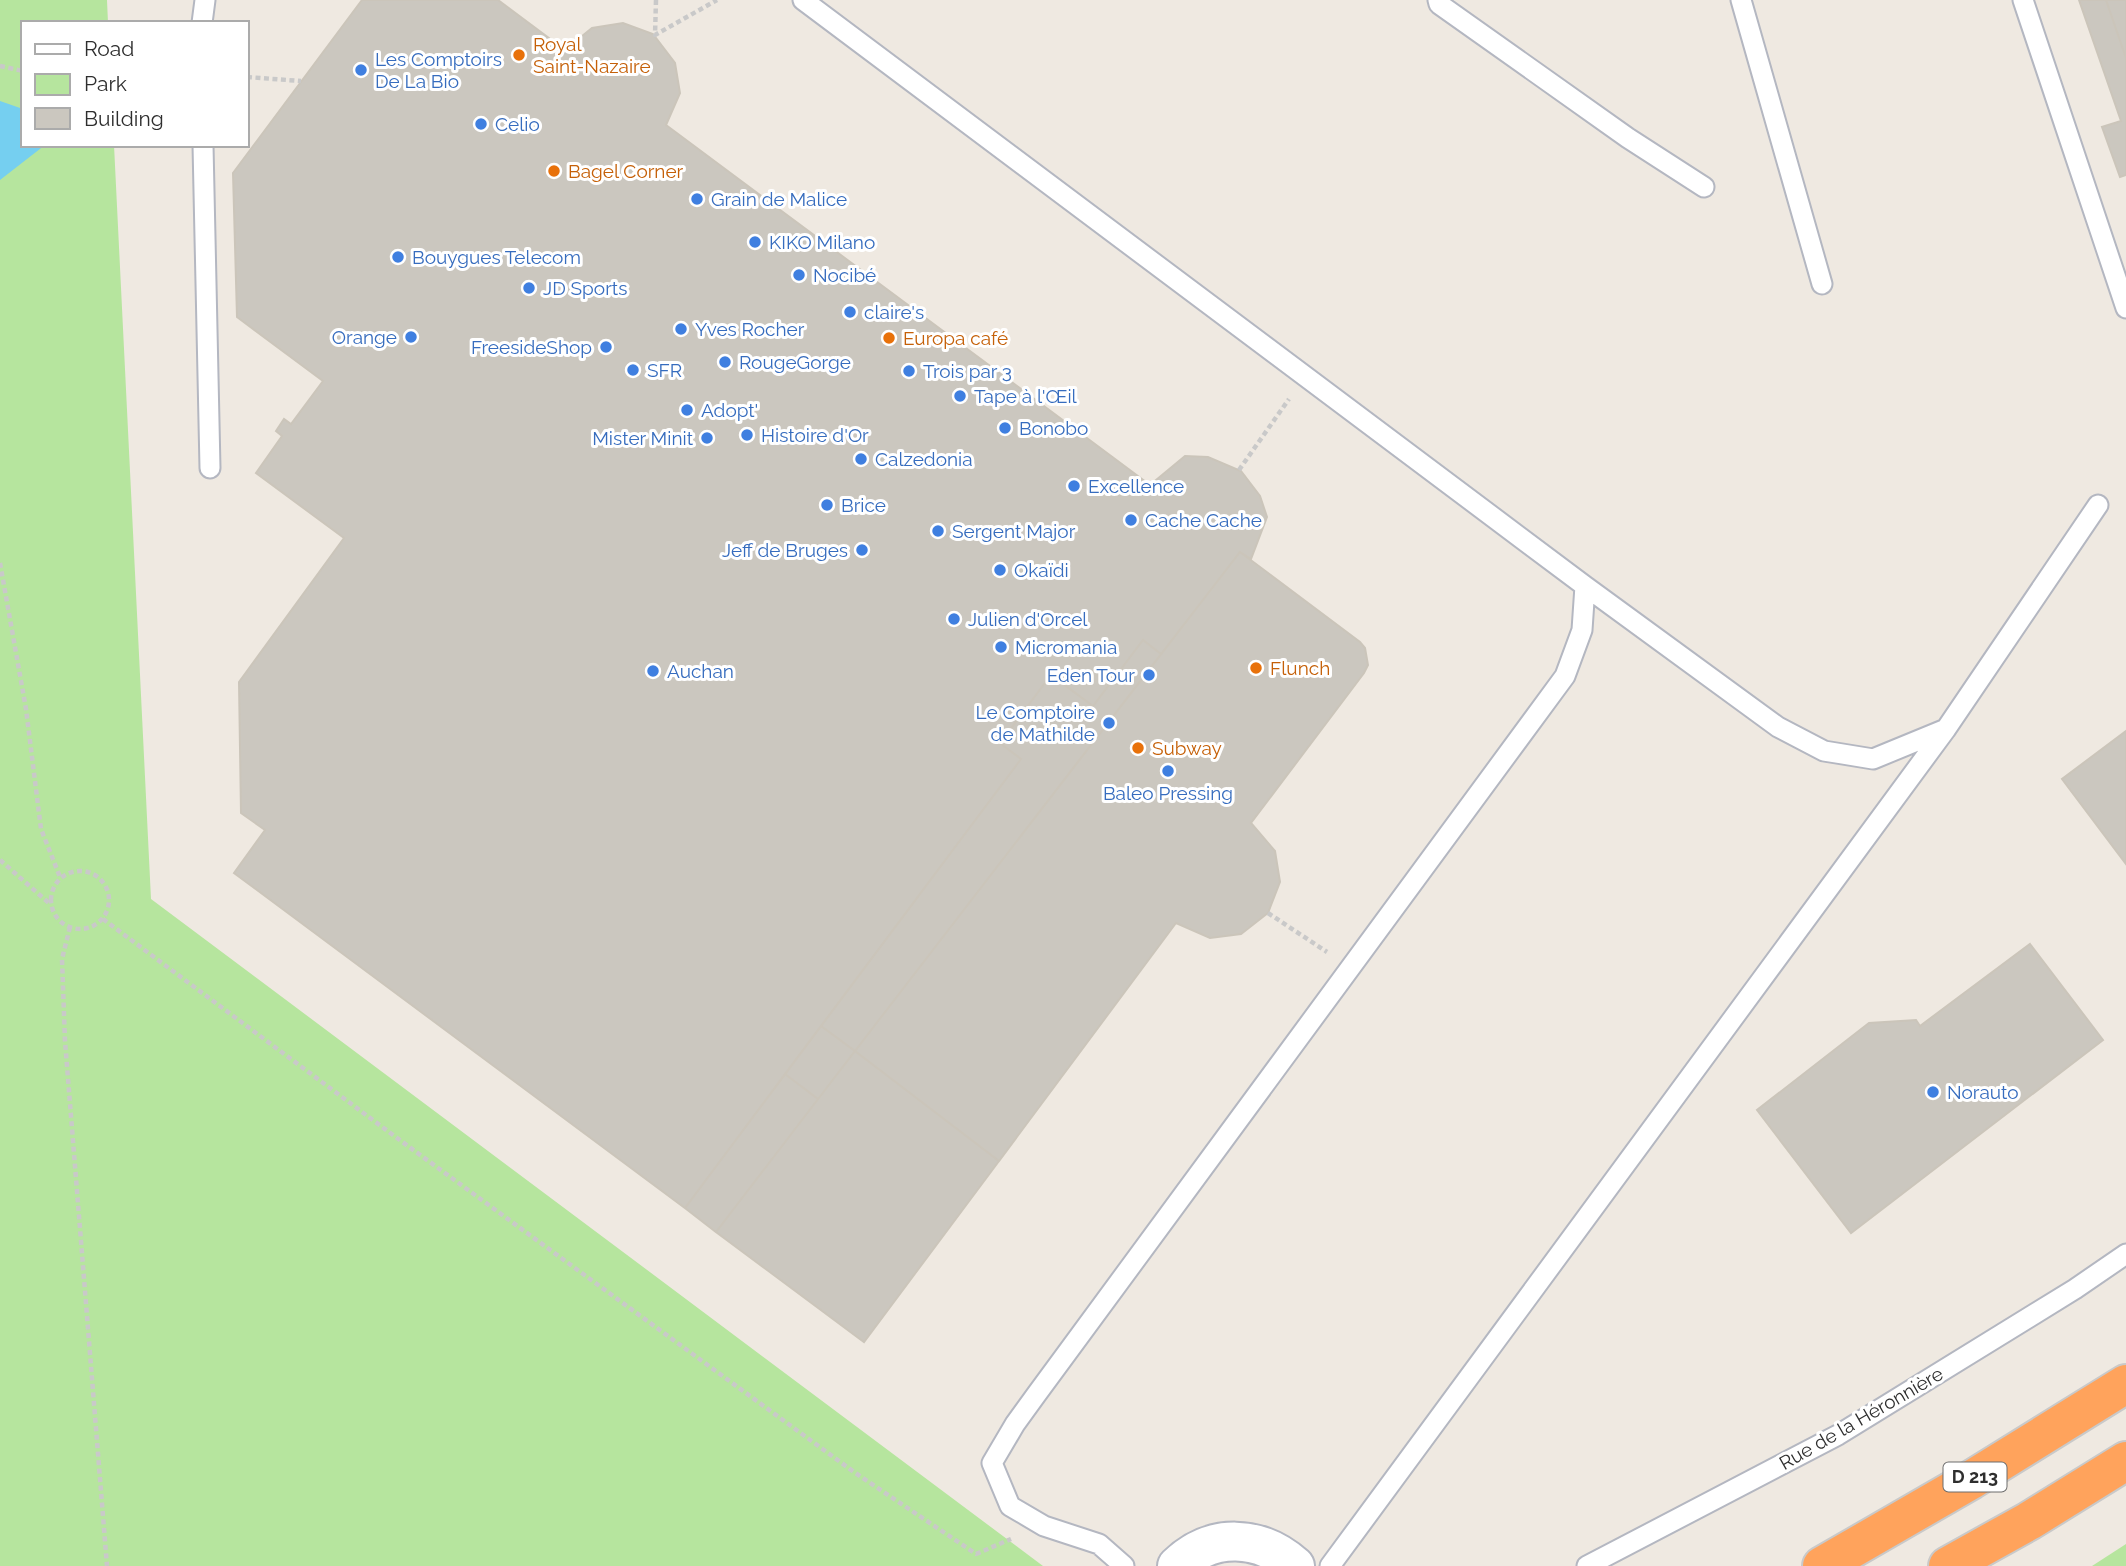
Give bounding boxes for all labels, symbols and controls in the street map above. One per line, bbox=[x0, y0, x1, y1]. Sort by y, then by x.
legend bbox=[21, 21, 248, 147]
place label: Royal Saint-Nazaire bbox=[533, 33, 651, 77]
text: Road bbox=[84, 36, 134, 61]
marker: Royal Saint-Nazaire bbox=[511, 47, 527, 63]
place label: Les Comptoirs De La Bio bbox=[375, 48, 502, 92]
marker: Les Comptoirs De La Bio bbox=[353, 62, 369, 78]
text: Park bbox=[84, 71, 127, 96]
text: Building bbox=[84, 106, 164, 131]
place label: Celio bbox=[495, 113, 540, 135]
marker: Celio bbox=[473, 116, 489, 132]
place label: Bagel Corner bbox=[568, 160, 684, 182]
marker: Bagel Corner bbox=[546, 163, 562, 179]
place label: Grain de Malice bbox=[711, 188, 847, 210]
marker: Grain de Malice bbox=[689, 191, 705, 207]
place label: KIKO Milano bbox=[769, 231, 875, 253]
marker: KIKO Milano bbox=[747, 234, 763, 250]
place label: Bouygues Telecom bbox=[412, 246, 581, 268]
marker: Bouygues Telecom bbox=[390, 249, 406, 265]
place label: Nocibé bbox=[813, 264, 876, 286]
marker: Nocibé bbox=[791, 267, 807, 283]
place label: JD Sports bbox=[543, 277, 627, 299]
marker: JD Sports bbox=[521, 280, 537, 296]
place label: claire's bbox=[864, 301, 924, 323]
marker: claire's bbox=[842, 304, 858, 320]
place label: Yves Rocher bbox=[695, 318, 805, 340]
marker: Yves Rocher bbox=[673, 321, 689, 337]
place label: Orange bbox=[332, 326, 397, 348]
place label: Europa café bbox=[903, 327, 1008, 349]
marker: Orange bbox=[403, 329, 419, 345]
marker: Europa café bbox=[881, 330, 897, 346]
place label: FreesideShop bbox=[471, 336, 592, 358]
marker: FreesideShop bbox=[598, 339, 614, 355]
place label: RougeGorge bbox=[739, 351, 851, 373]
marker: RougeGorge bbox=[717, 354, 733, 370]
place label: SFR bbox=[647, 359, 682, 381]
place label: Trois par 3 bbox=[923, 360, 1012, 382]
marker: SFR bbox=[625, 362, 641, 378]
marker: Trois par 3 bbox=[901, 363, 917, 379]
place label: Tape à l'Œil bbox=[974, 385, 1078, 407]
marker: Tape à l'Œil bbox=[952, 388, 968, 404]
place label: Adopt' bbox=[701, 399, 758, 421]
marker: Adopt' bbox=[679, 402, 695, 418]
place label: Bonobo bbox=[1019, 417, 1088, 439]
marker: Bonobo bbox=[997, 420, 1013, 436]
place label: Histoire d'Or bbox=[761, 424, 869, 446]
place label: Mister Minit bbox=[592, 427, 694, 449]
marker: Histoire d'Or bbox=[739, 427, 755, 443]
marker: Mister Minit bbox=[699, 430, 715, 446]
place label: Calzedonia bbox=[875, 448, 973, 470]
marker: Calzedonia bbox=[853, 451, 869, 467]
place label: Excellence bbox=[1088, 475, 1184, 497]
marker: Excellence bbox=[1066, 478, 1082, 494]
place label: Brice bbox=[841, 494, 886, 516]
marker: Brice bbox=[819, 497, 835, 513]
place label: Cache Cache bbox=[1145, 509, 1262, 531]
marker: Cache Cache bbox=[1123, 512, 1139, 528]
place label: Sergent Major bbox=[952, 520, 1076, 542]
marker: Sergent Major bbox=[930, 523, 946, 539]
place label: Jeff de Bruges bbox=[722, 539, 848, 561]
marker: Jeff de Bruges bbox=[854, 542, 870, 558]
place label: Okaïdi bbox=[1014, 559, 1069, 581]
marker: Okaïdi bbox=[992, 562, 1008, 578]
place label: Julien d'Orcel bbox=[968, 608, 1088, 630]
marker: Julien d'Orcel bbox=[946, 611, 962, 627]
place label: Micromania bbox=[1015, 636, 1117, 658]
marker: Micromania bbox=[993, 639, 1009, 655]
place label: Flunch bbox=[1270, 657, 1330, 679]
place label: Auchan bbox=[667, 660, 734, 682]
marker: Flunch bbox=[1248, 660, 1264, 676]
marker: Auchan bbox=[645, 663, 661, 679]
place label: Eden Tour bbox=[1047, 664, 1135, 686]
marker: Eden Tour bbox=[1141, 667, 1157, 683]
place label: Le Comptoire de Mathilde bbox=[976, 701, 1095, 745]
marker: Le Comptoire de Mathilde bbox=[1101, 715, 1117, 731]
place label: Subway bbox=[1152, 737, 1222, 759]
marker: Subway bbox=[1130, 740, 1146, 756]
marker: Baleo Pressing bbox=[1160, 763, 1176, 779]
place label: Baleo Pressing bbox=[1103, 782, 1233, 804]
place label: Norauto bbox=[1947, 1081, 2019, 1103]
marker: Norauto bbox=[1925, 1084, 1941, 1100]
street label: Rue de la Héronnière bbox=[1775, 1362, 1947, 1474]
road number: D 213 bbox=[1944, 1462, 2007, 1492]

